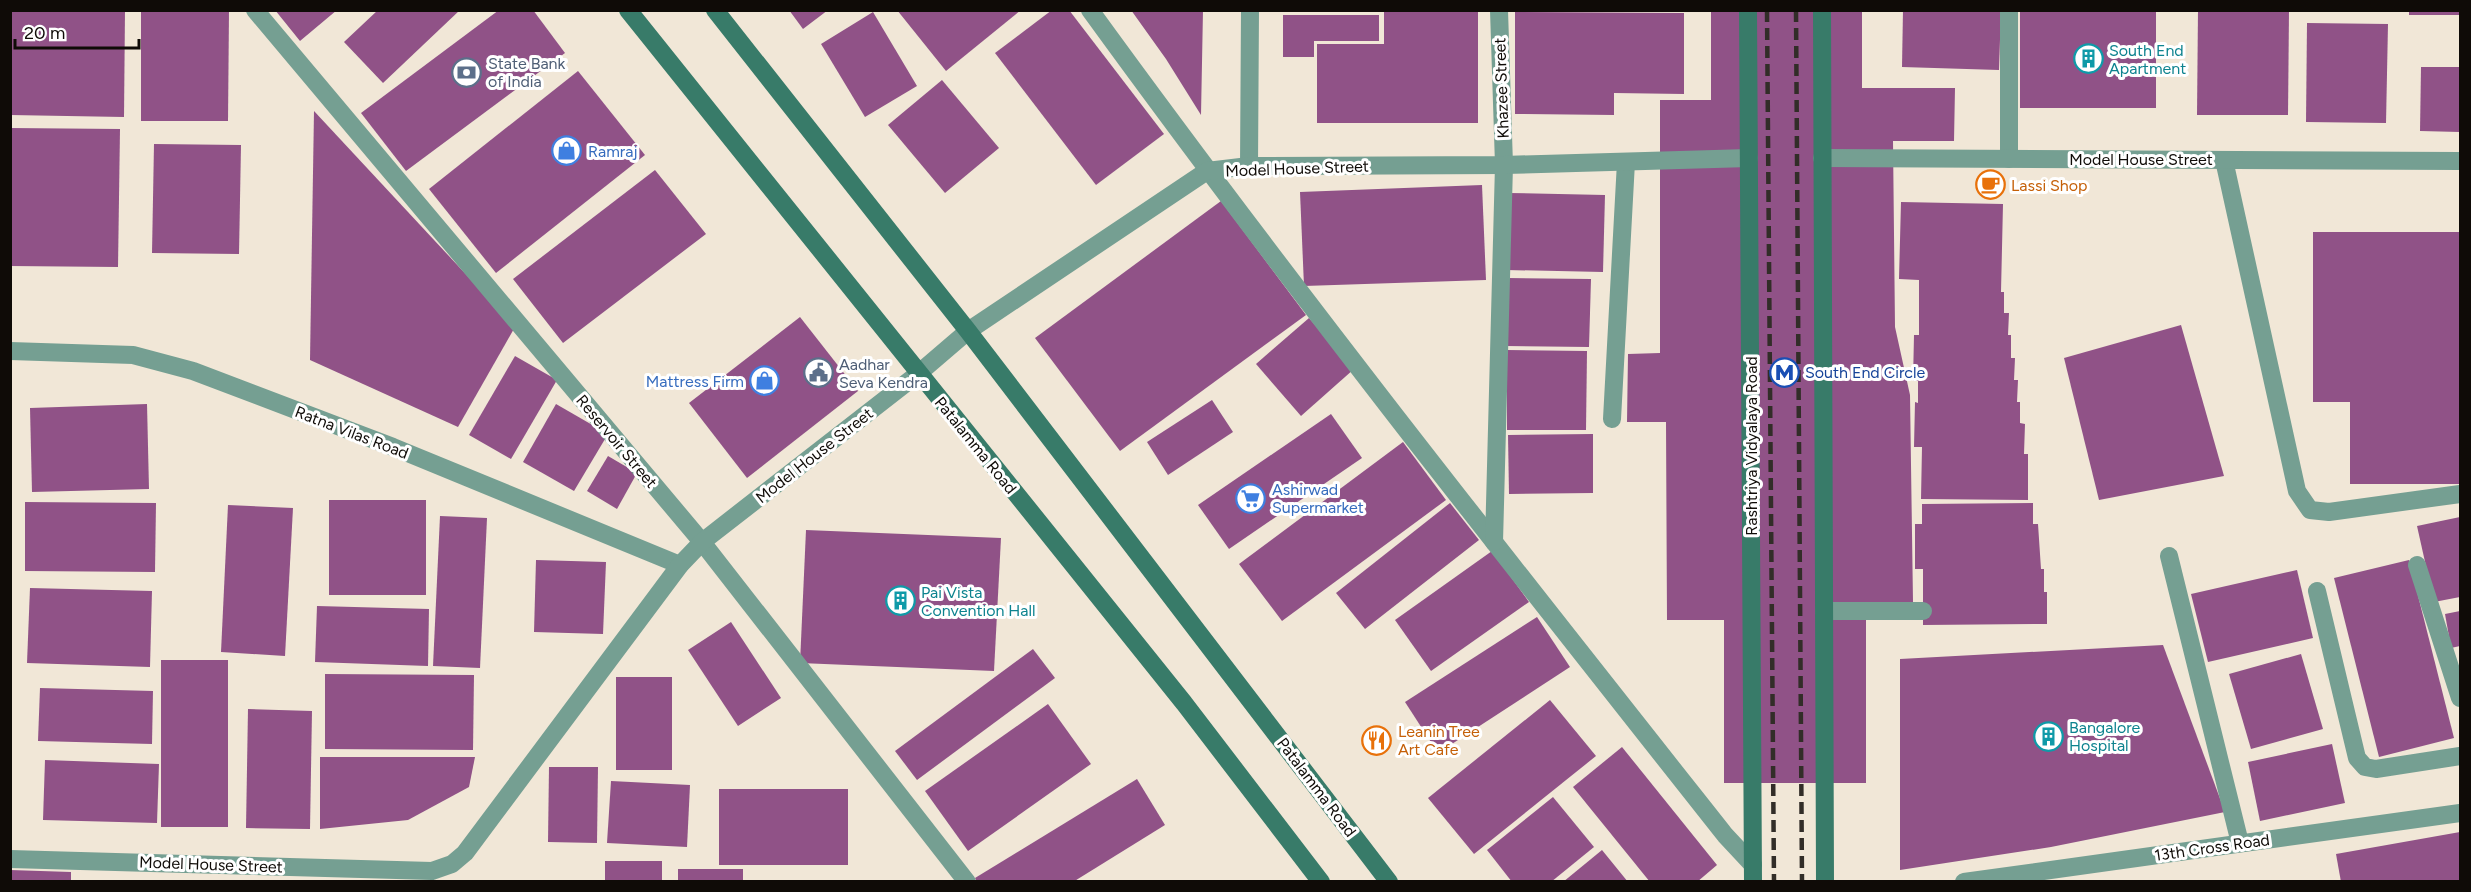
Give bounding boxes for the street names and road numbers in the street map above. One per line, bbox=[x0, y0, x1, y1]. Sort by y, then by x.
street label: Khazee Street bbox=[1490, 37, 1513, 139]
street label: Model House Street bbox=[2069, 150, 2213, 169]
street label: Model House Street bbox=[1225, 157, 1369, 180]
street label: Rashtriya Vidyalaya Road bbox=[1742, 356, 1761, 536]
street label: Reservoir Street bbox=[572, 391, 661, 492]
street label: Patalamma Road bbox=[931, 393, 1021, 498]
street label: Ratna Vilas Road bbox=[292, 402, 411, 463]
street label: Model House Street bbox=[752, 404, 877, 507]
street label: Patalamma Road bbox=[1273, 734, 1360, 841]
street label: 13th Cross Road bbox=[2153, 830, 2271, 865]
street label: Model House Street bbox=[139, 853, 283, 876]

